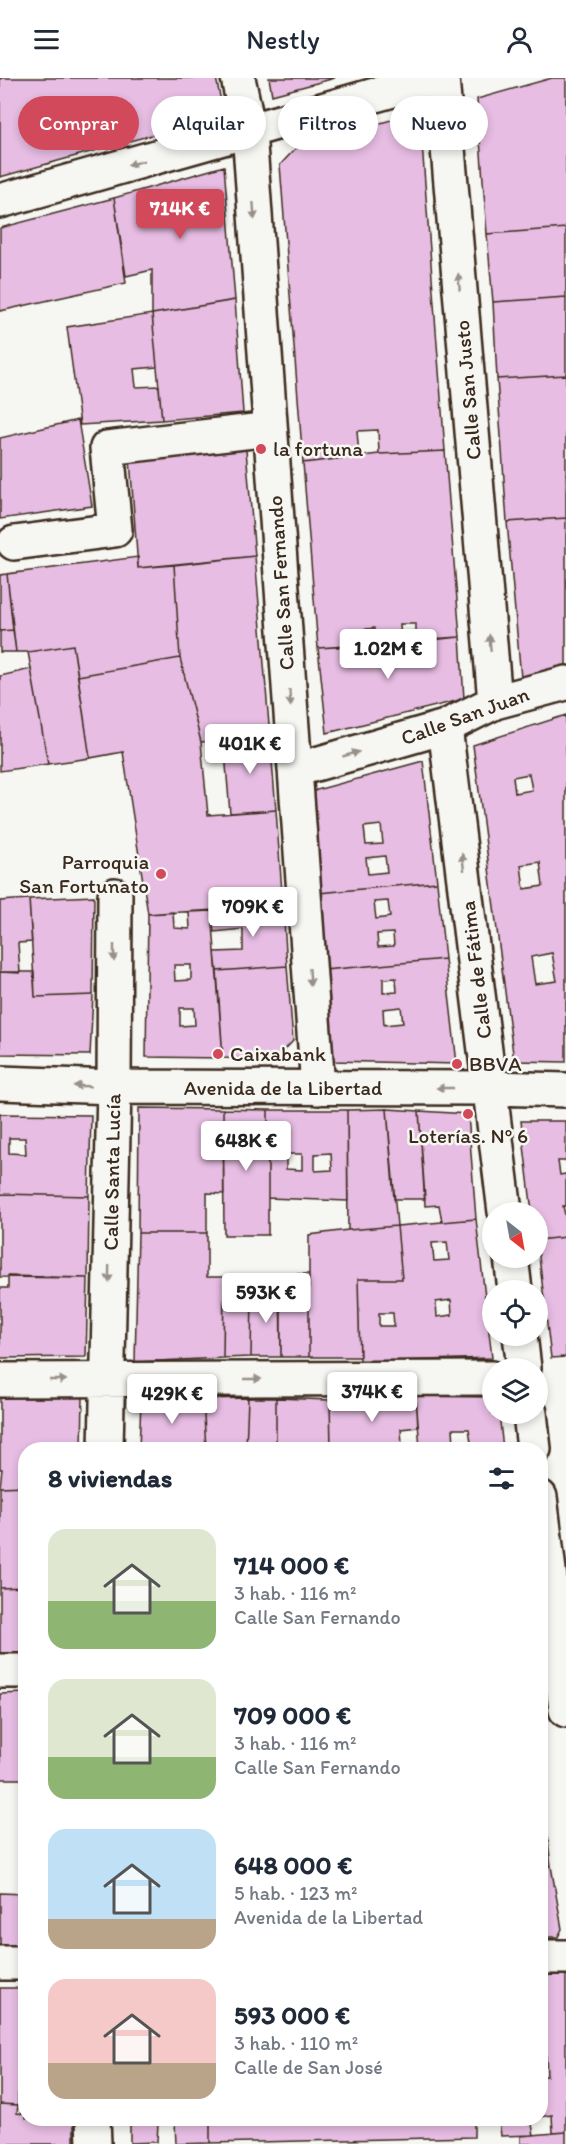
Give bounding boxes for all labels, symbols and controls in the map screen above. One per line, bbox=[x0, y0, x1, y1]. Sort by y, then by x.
icon: menu bbox=[30, 23, 63, 56]
text: Nestly bbox=[246, 23, 320, 56]
icon: person bbox=[503, 23, 536, 56]
chip: Comprar bbox=[18, 96, 139, 150]
chip: Alquilar bbox=[151, 96, 266, 150]
chip: Filtros bbox=[278, 96, 378, 150]
chip: Nuevo bbox=[390, 96, 488, 150]
one-way arrow bbox=[127, 159, 145, 168]
pin: 714K € bbox=[131, 189, 229, 240]
text: 714K € bbox=[150, 196, 210, 220]
one-way arrow bbox=[250, 201, 259, 220]
one-way arrow bbox=[454, 272, 464, 291]
street label: Calle San Justo bbox=[449, 319, 486, 461]
place label: la fortuna bbox=[273, 436, 363, 461]
marker: la fortuna bbox=[254, 442, 268, 456]
street label: Calle San Fernando bbox=[262, 495, 299, 671]
pin: 1.02M € bbox=[333, 629, 443, 680]
one-way arrow bbox=[485, 634, 495, 653]
text: 1.02M € bbox=[354, 636, 422, 660]
street label: Calle San Juan bbox=[397, 681, 532, 750]
one-way arrow bbox=[285, 689, 295, 708]
pin: 401K € bbox=[201, 724, 299, 775]
text: 401K € bbox=[219, 731, 281, 755]
one-way arrow bbox=[342, 749, 360, 758]
place label: Parroquia San Fortunato bbox=[19, 849, 149, 898]
one-way arrow bbox=[458, 853, 467, 872]
marker: Parroquia San Fortunato bbox=[154, 867, 168, 881]
pin: 709K € bbox=[204, 887, 302, 938]
text: 709K € bbox=[222, 894, 284, 918]
street label: Calle de Fátima bbox=[455, 900, 496, 1040]
one-way arrow bbox=[109, 944, 119, 963]
one-way arrow bbox=[305, 967, 314, 986]
place label: Caixabank bbox=[230, 1041, 326, 1066]
marker: Caixabank bbox=[211, 1047, 225, 1061]
place label: BBVA bbox=[469, 1051, 522, 1076]
marker: BBVA bbox=[450, 1057, 464, 1071]
street label: Avenida de la Libertad bbox=[184, 1075, 383, 1100]
one-way arrow bbox=[72, 1081, 91, 1090]
one-way arrow bbox=[435, 1083, 454, 1093]
street label: Calle Santa Lucía bbox=[98, 1093, 125, 1251]
marker: Loterías. Nº 6 bbox=[461, 1107, 475, 1121]
pin: 648K € bbox=[197, 1121, 295, 1172]
place label: Loterías. Nº 6 bbox=[408, 1123, 528, 1148]
text: 648K € bbox=[215, 1128, 277, 1152]
north arrow bbox=[482, 1202, 548, 1268]
map controls bbox=[482, 1202, 548, 1424]
one-way arrow bbox=[104, 1265, 114, 1284]
pin: 593K € bbox=[217, 1273, 315, 1324]
text: 593K € bbox=[236, 1280, 296, 1304]
button: locate bbox=[482, 1280, 548, 1346]
button: layers bbox=[482, 1358, 548, 1424]
pin: 374K € bbox=[323, 1372, 421, 1423]
pin: 429K € bbox=[123, 1374, 221, 1425]
one-way arrow bbox=[244, 1374, 263, 1384]
one-way arrow bbox=[49, 1375, 68, 1385]
text: 374K € bbox=[341, 1379, 403, 1403]
text: 429K € bbox=[141, 1381, 203, 1405]
text: 8 viviendas bbox=[48, 1462, 172, 1494]
icon: filters bbox=[485, 1462, 518, 1495]
text: 714 000 € bbox=[234, 1549, 349, 1581]
icon: home bbox=[96, 1553, 168, 1625]
text: 3 hab. · 116 m² bbox=[234, 1581, 356, 1605]
text: Calle San Fernando bbox=[234, 1605, 401, 1629]
text: 709 000 € bbox=[234, 1699, 351, 1731]
icon: home bbox=[96, 1703, 168, 1775]
text: 3 hab. · 116 m² bbox=[234, 1731, 356, 1755]
text: Calle San Fernando bbox=[234, 1755, 401, 1779]
text: 648 000 € bbox=[234, 1849, 352, 1881]
icon: home bbox=[96, 1853, 168, 1925]
text: 5 hab. · 123 m² bbox=[234, 1881, 358, 1905]
text: Avenida de la Libertad bbox=[234, 1905, 423, 1929]
text: 593 000 € bbox=[234, 1999, 350, 2031]
icon: home bbox=[96, 2003, 168, 2075]
text: 3 hab. · 110 m² bbox=[234, 2031, 358, 2055]
text: Calle de San José bbox=[234, 2055, 383, 2079]

